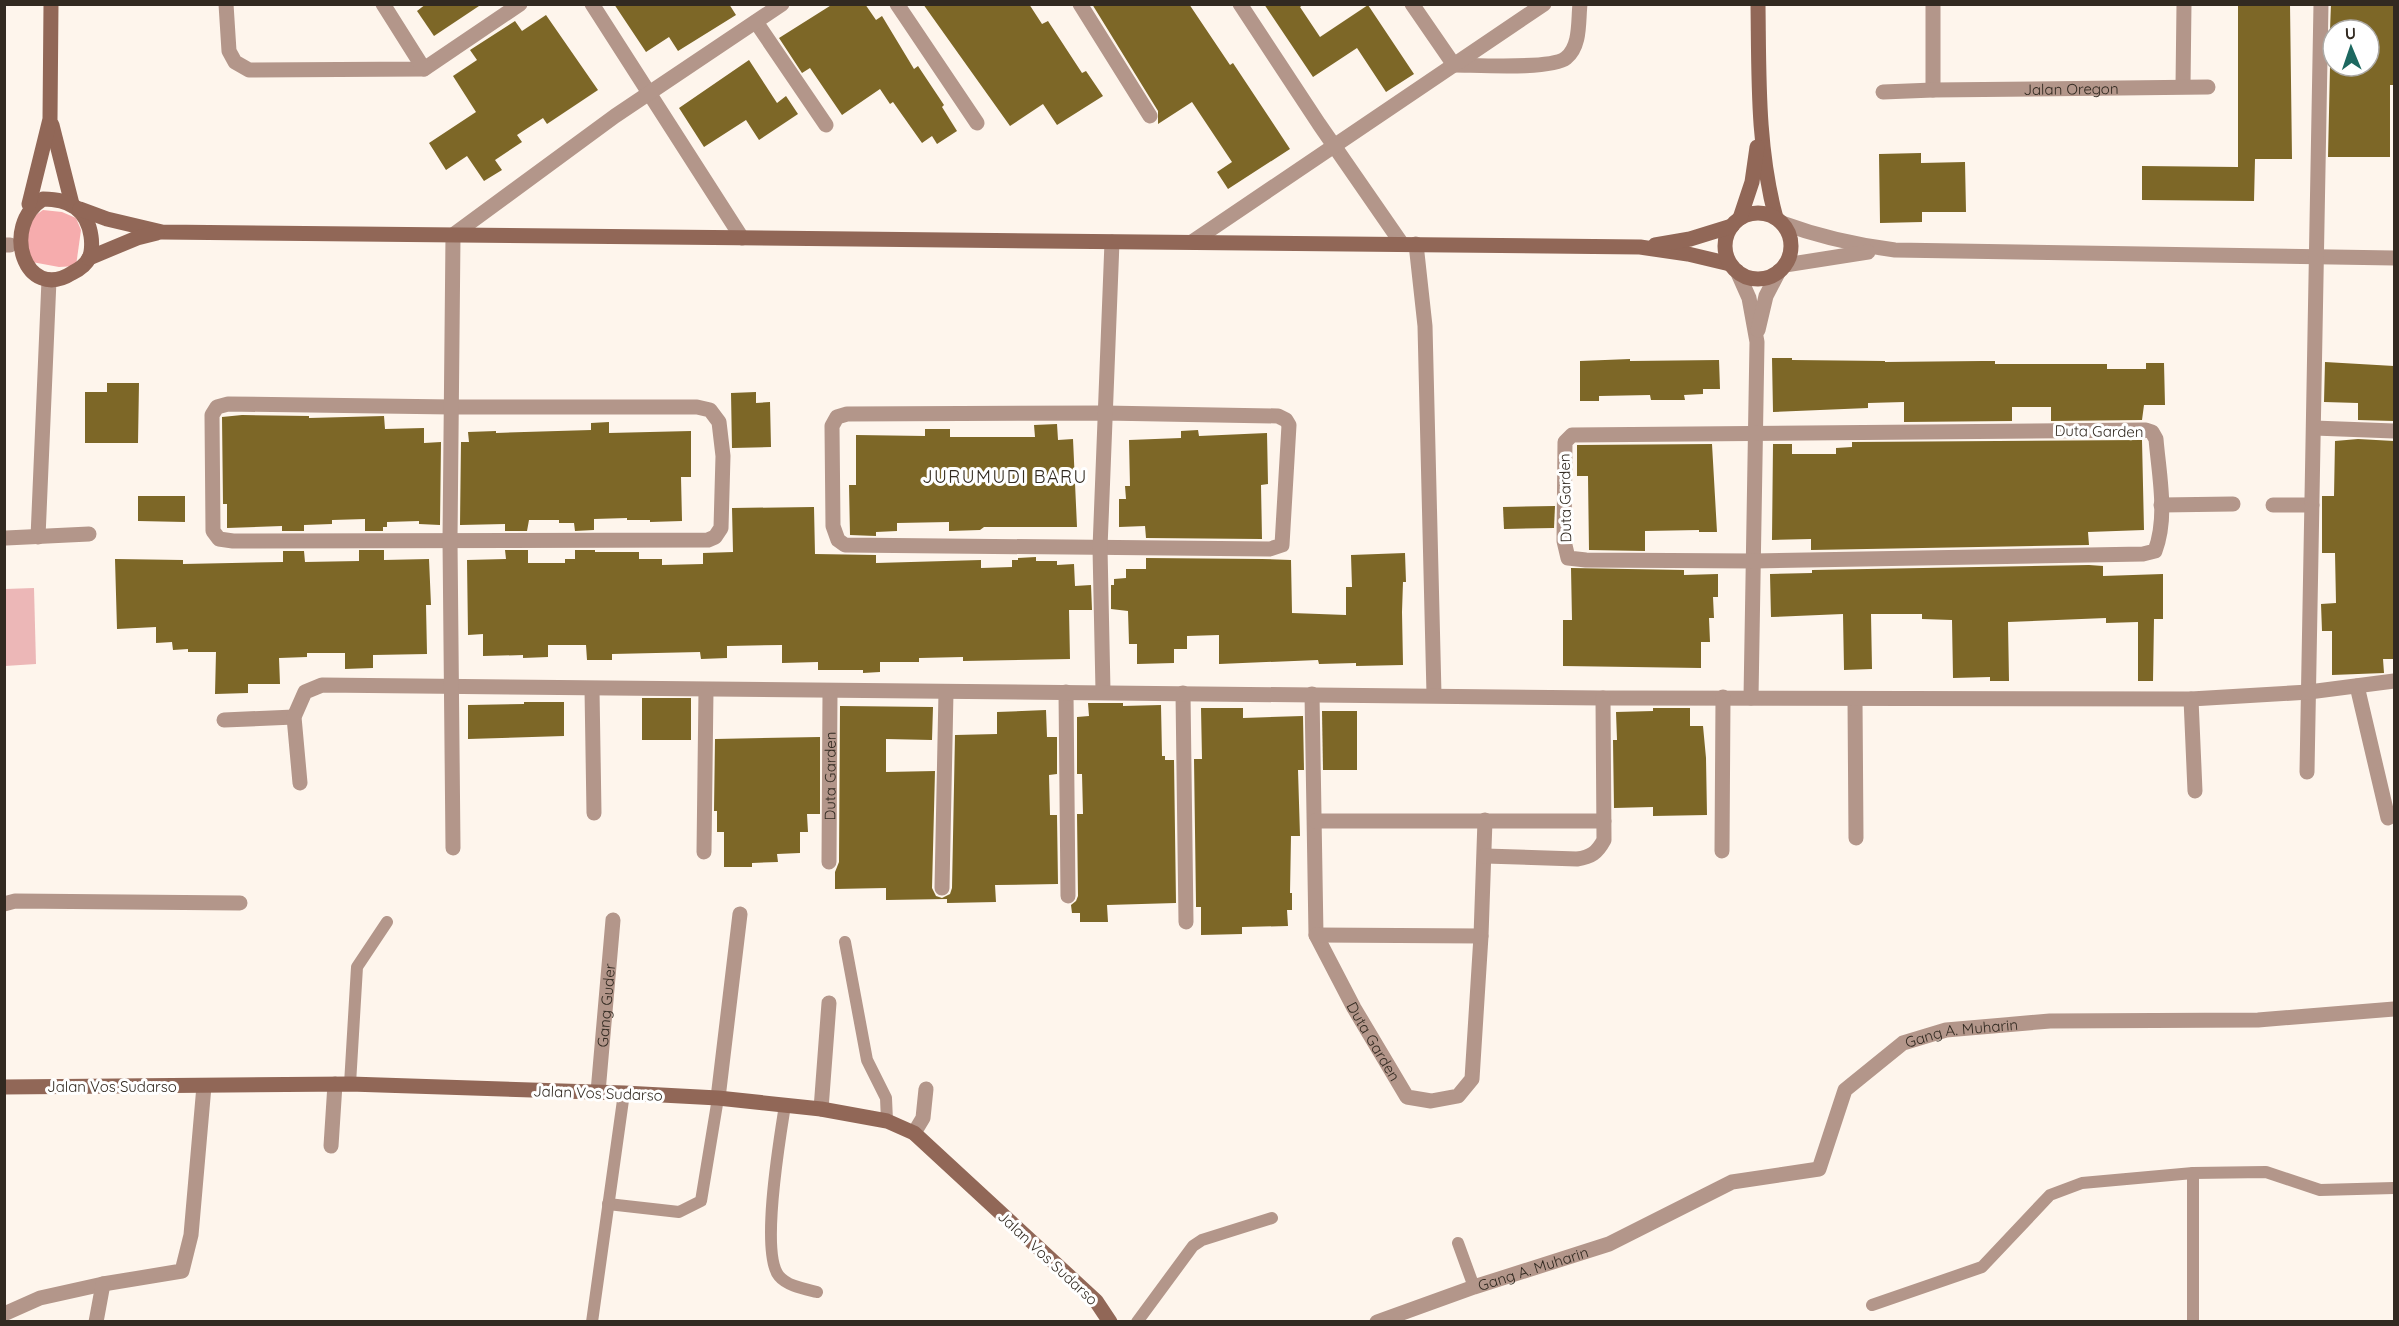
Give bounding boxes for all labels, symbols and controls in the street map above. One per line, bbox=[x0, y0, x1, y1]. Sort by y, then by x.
north arrow bbox=[2321, 18, 2381, 78]
text: U bbox=[2344, 23, 2356, 43]
street label: Jalan Oregon bbox=[2023, 78, 2119, 99]
street label: Duta Garden bbox=[2054, 421, 2144, 441]
street label: Duta Garden bbox=[1555, 453, 1575, 543]
district label: JURUMUDI BARU bbox=[922, 465, 1088, 488]
street label: Duta Garden bbox=[820, 731, 839, 821]
street label: Gang Guder bbox=[592, 962, 619, 1048]
street label: Duta Garden bbox=[1343, 998, 1405, 1084]
street label: Gang A. Muharin bbox=[1902, 1014, 2019, 1051]
street label: Jalan Vos Sudarso bbox=[47, 1077, 177, 1096]
street label: Jalan Vos Sudarso bbox=[533, 1081, 663, 1105]
street label: Jalan Vos Sudarso bbox=[994, 1207, 1102, 1309]
street label: Gang A. Muharin bbox=[1475, 1242, 1590, 1295]

